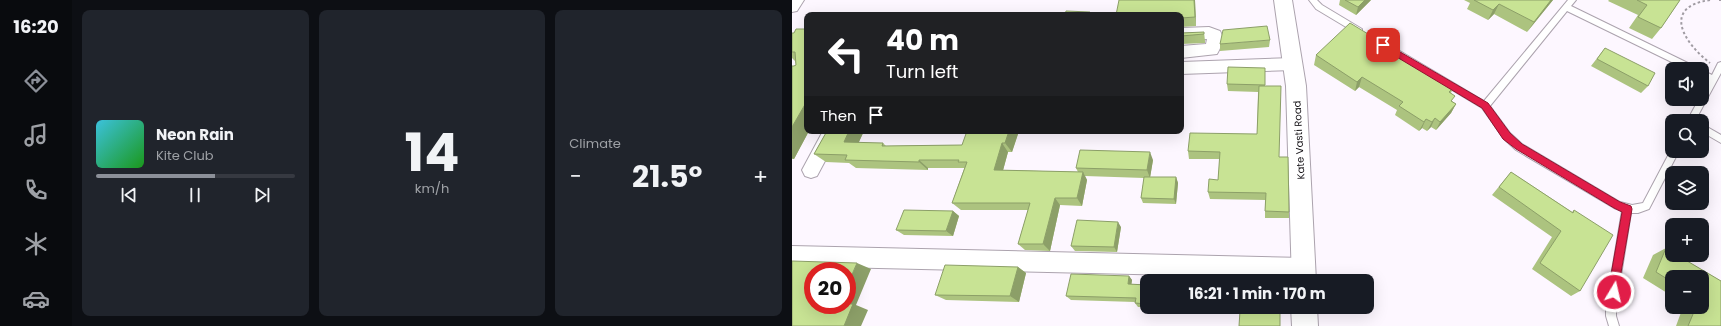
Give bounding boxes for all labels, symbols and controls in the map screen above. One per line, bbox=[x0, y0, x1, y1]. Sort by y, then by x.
text: 16:20 bbox=[13, 14, 59, 39]
text: 40 m bbox=[886, 21, 959, 60]
icon: left bbox=[820, 28, 872, 80]
pin bbox=[1366, 28, 1400, 62]
icon: arrive bbox=[1372, 34, 1394, 56]
text: Turn left bbox=[886, 59, 958, 84]
map controls bbox=[1665, 62, 1709, 314]
button: sound bbox=[1665, 62, 1709, 106]
icon: directions bbox=[22, 67, 50, 95]
street label: Kate Vasti Road bbox=[1289, 100, 1309, 180]
icon: arrive bbox=[865, 104, 887, 126]
text: Then bbox=[820, 105, 857, 126]
button: search bbox=[1665, 114, 1709, 158]
text: 14 bbox=[405, 116, 459, 189]
icon: music bbox=[22, 121, 50, 149]
text: Neon Rain bbox=[156, 124, 234, 145]
text: Climate bbox=[569, 134, 621, 153]
text: Kite Club bbox=[156, 146, 214, 165]
text: 21.5° bbox=[632, 155, 702, 198]
text: − bbox=[569, 161, 581, 192]
text: + bbox=[753, 161, 768, 192]
button: layers bbox=[1665, 166, 1709, 210]
icon: phone bbox=[22, 176, 50, 204]
text: km/h bbox=[415, 179, 449, 198]
icon: previous bbox=[118, 184, 140, 206]
icon: pause bbox=[184, 184, 206, 206]
icon: next bbox=[251, 184, 273, 206]
button: + bbox=[1665, 218, 1709, 262]
icon: climate bbox=[22, 230, 50, 258]
speed limit sign: 20 bbox=[804, 262, 856, 314]
button: − bbox=[1665, 270, 1709, 314]
position arrow bbox=[1593, 271, 1635, 313]
text: 16:21 · 1 min · 170 m bbox=[1188, 283, 1326, 304]
icon: car bbox=[22, 285, 50, 313]

